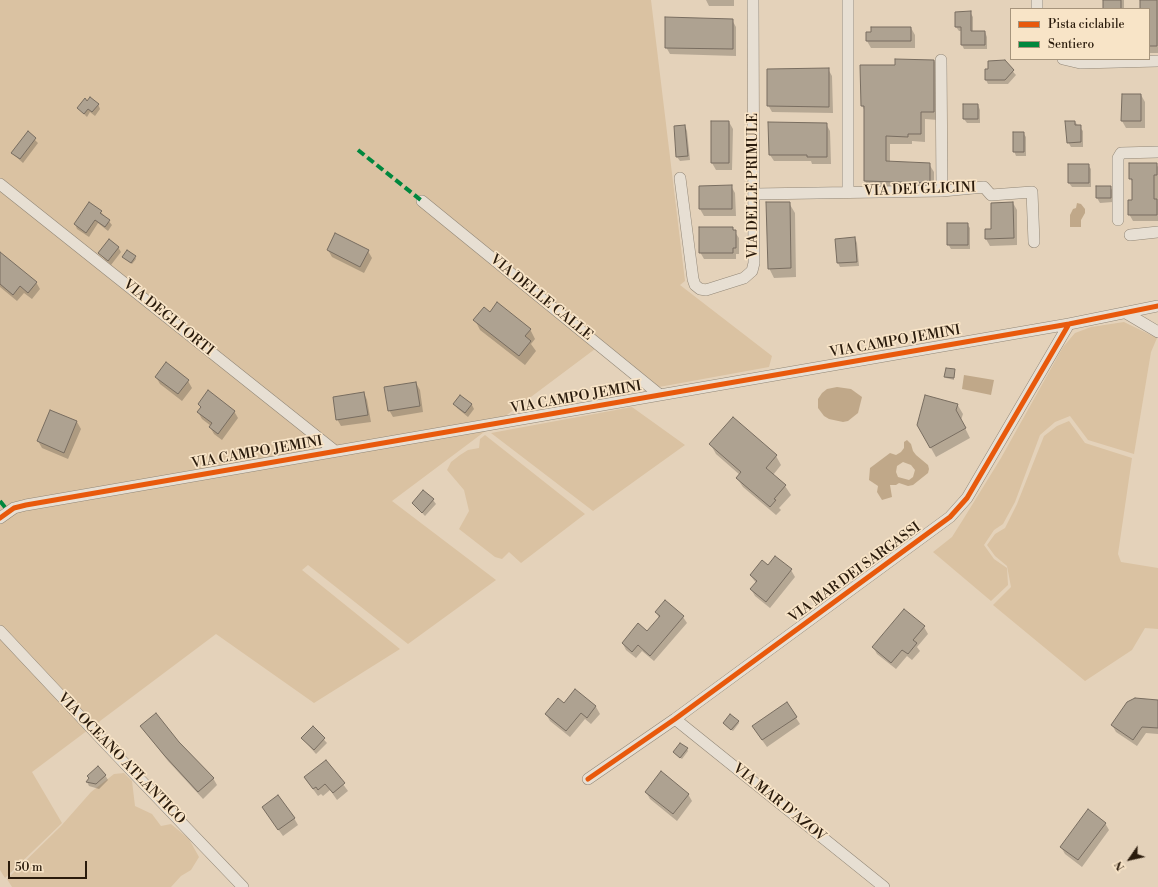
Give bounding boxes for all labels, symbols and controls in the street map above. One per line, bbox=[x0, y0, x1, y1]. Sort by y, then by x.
legend bbox=[1010, 8, 1150, 60]
text: Pista ciclabile bbox=[1048, 17, 1125, 32]
text: Sentiero bbox=[1048, 37, 1094, 52]
street label: VIA DELLE PRIMULE bbox=[746, 113, 762, 259]
street label: VIA DEI GLICINI bbox=[864, 180, 976, 200]
street label: VIA DELLE CALLE bbox=[486, 251, 596, 345]
street label: VIA DEGLI ORTI bbox=[119, 276, 217, 360]
street label: VIA CAMPO JEMINI bbox=[828, 322, 962, 362]
street label: VIA CAMPO JEMINI bbox=[509, 378, 643, 418]
street label: VIA CAMPO JEMINI bbox=[190, 433, 324, 473]
street label: VIA MAR DEI SARGASSI bbox=[786, 520, 924, 626]
street label: VIA OCEANO ATLANTICO bbox=[54, 690, 188, 828]
street label: VIA MAR D'AZOV bbox=[729, 760, 829, 846]
north arrow bbox=[1110, 839, 1150, 879]
scale bar bbox=[10, 853, 89, 879]
text: N bbox=[1112, 858, 1128, 873]
text: 50 m bbox=[15, 860, 43, 875]

